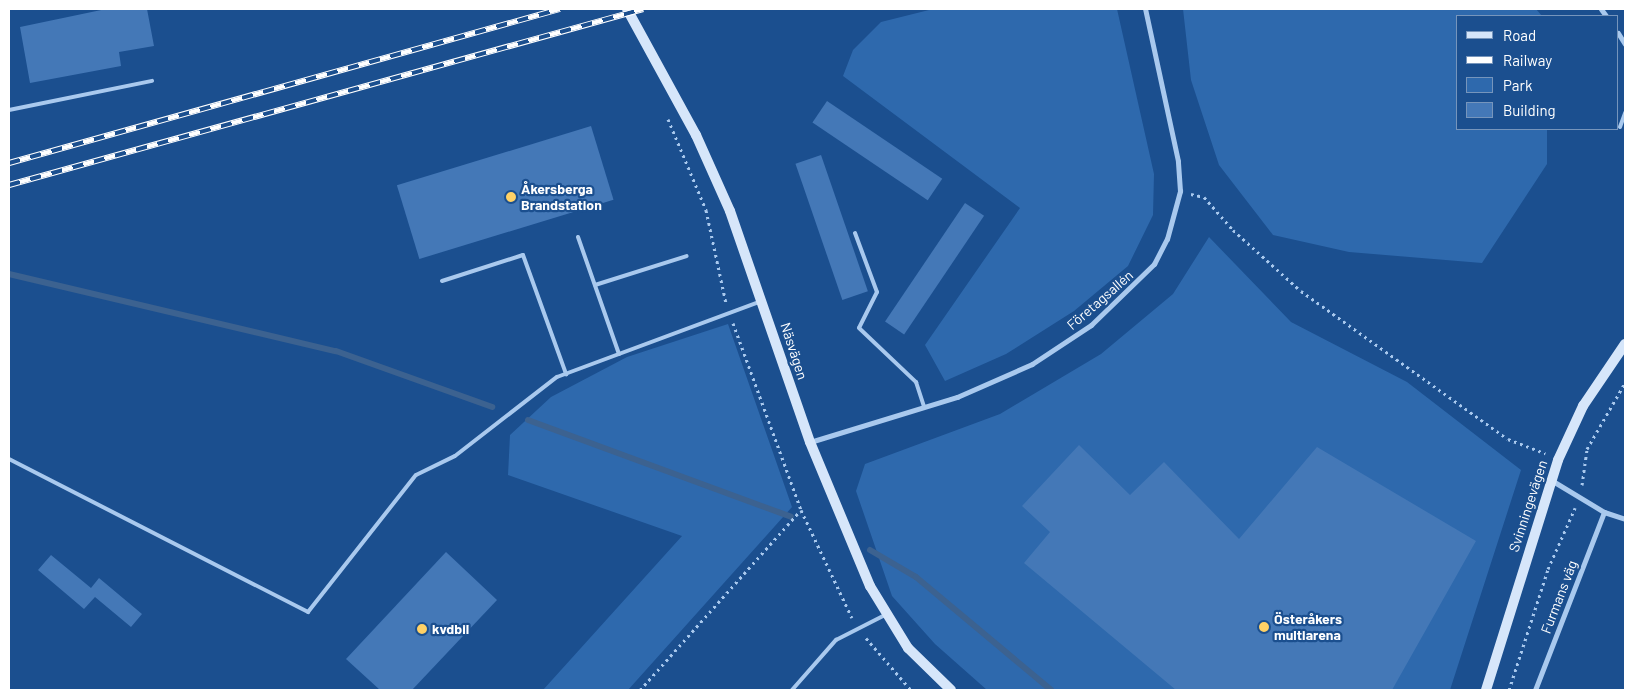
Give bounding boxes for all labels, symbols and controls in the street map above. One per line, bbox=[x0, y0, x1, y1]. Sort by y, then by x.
legend bbox=[1456, 15, 1619, 130]
text: Road bbox=[1503, 26, 1536, 44]
text: Railway bbox=[1503, 51, 1552, 69]
text: Park bbox=[1503, 76, 1532, 94]
text: Building bbox=[1503, 101, 1556, 119]
place label: Åkersberga Brandstation bbox=[521, 181, 602, 213]
marker: Åkersberga Brandstation bbox=[505, 191, 517, 203]
street label: Företagsallén bbox=[1063, 267, 1137, 333]
street label: Näsvägen bbox=[777, 320, 811, 382]
street label: Svinningevägen bbox=[1505, 458, 1551, 554]
street label: Furmans väg bbox=[1537, 558, 1581, 636]
place label: Österåkers multiarena bbox=[1274, 611, 1342, 644]
place label: kvdbil bbox=[432, 621, 469, 637]
marker: Österåkers multiarena bbox=[1258, 621, 1270, 633]
marker: kvdbil bbox=[416, 623, 428, 635]

